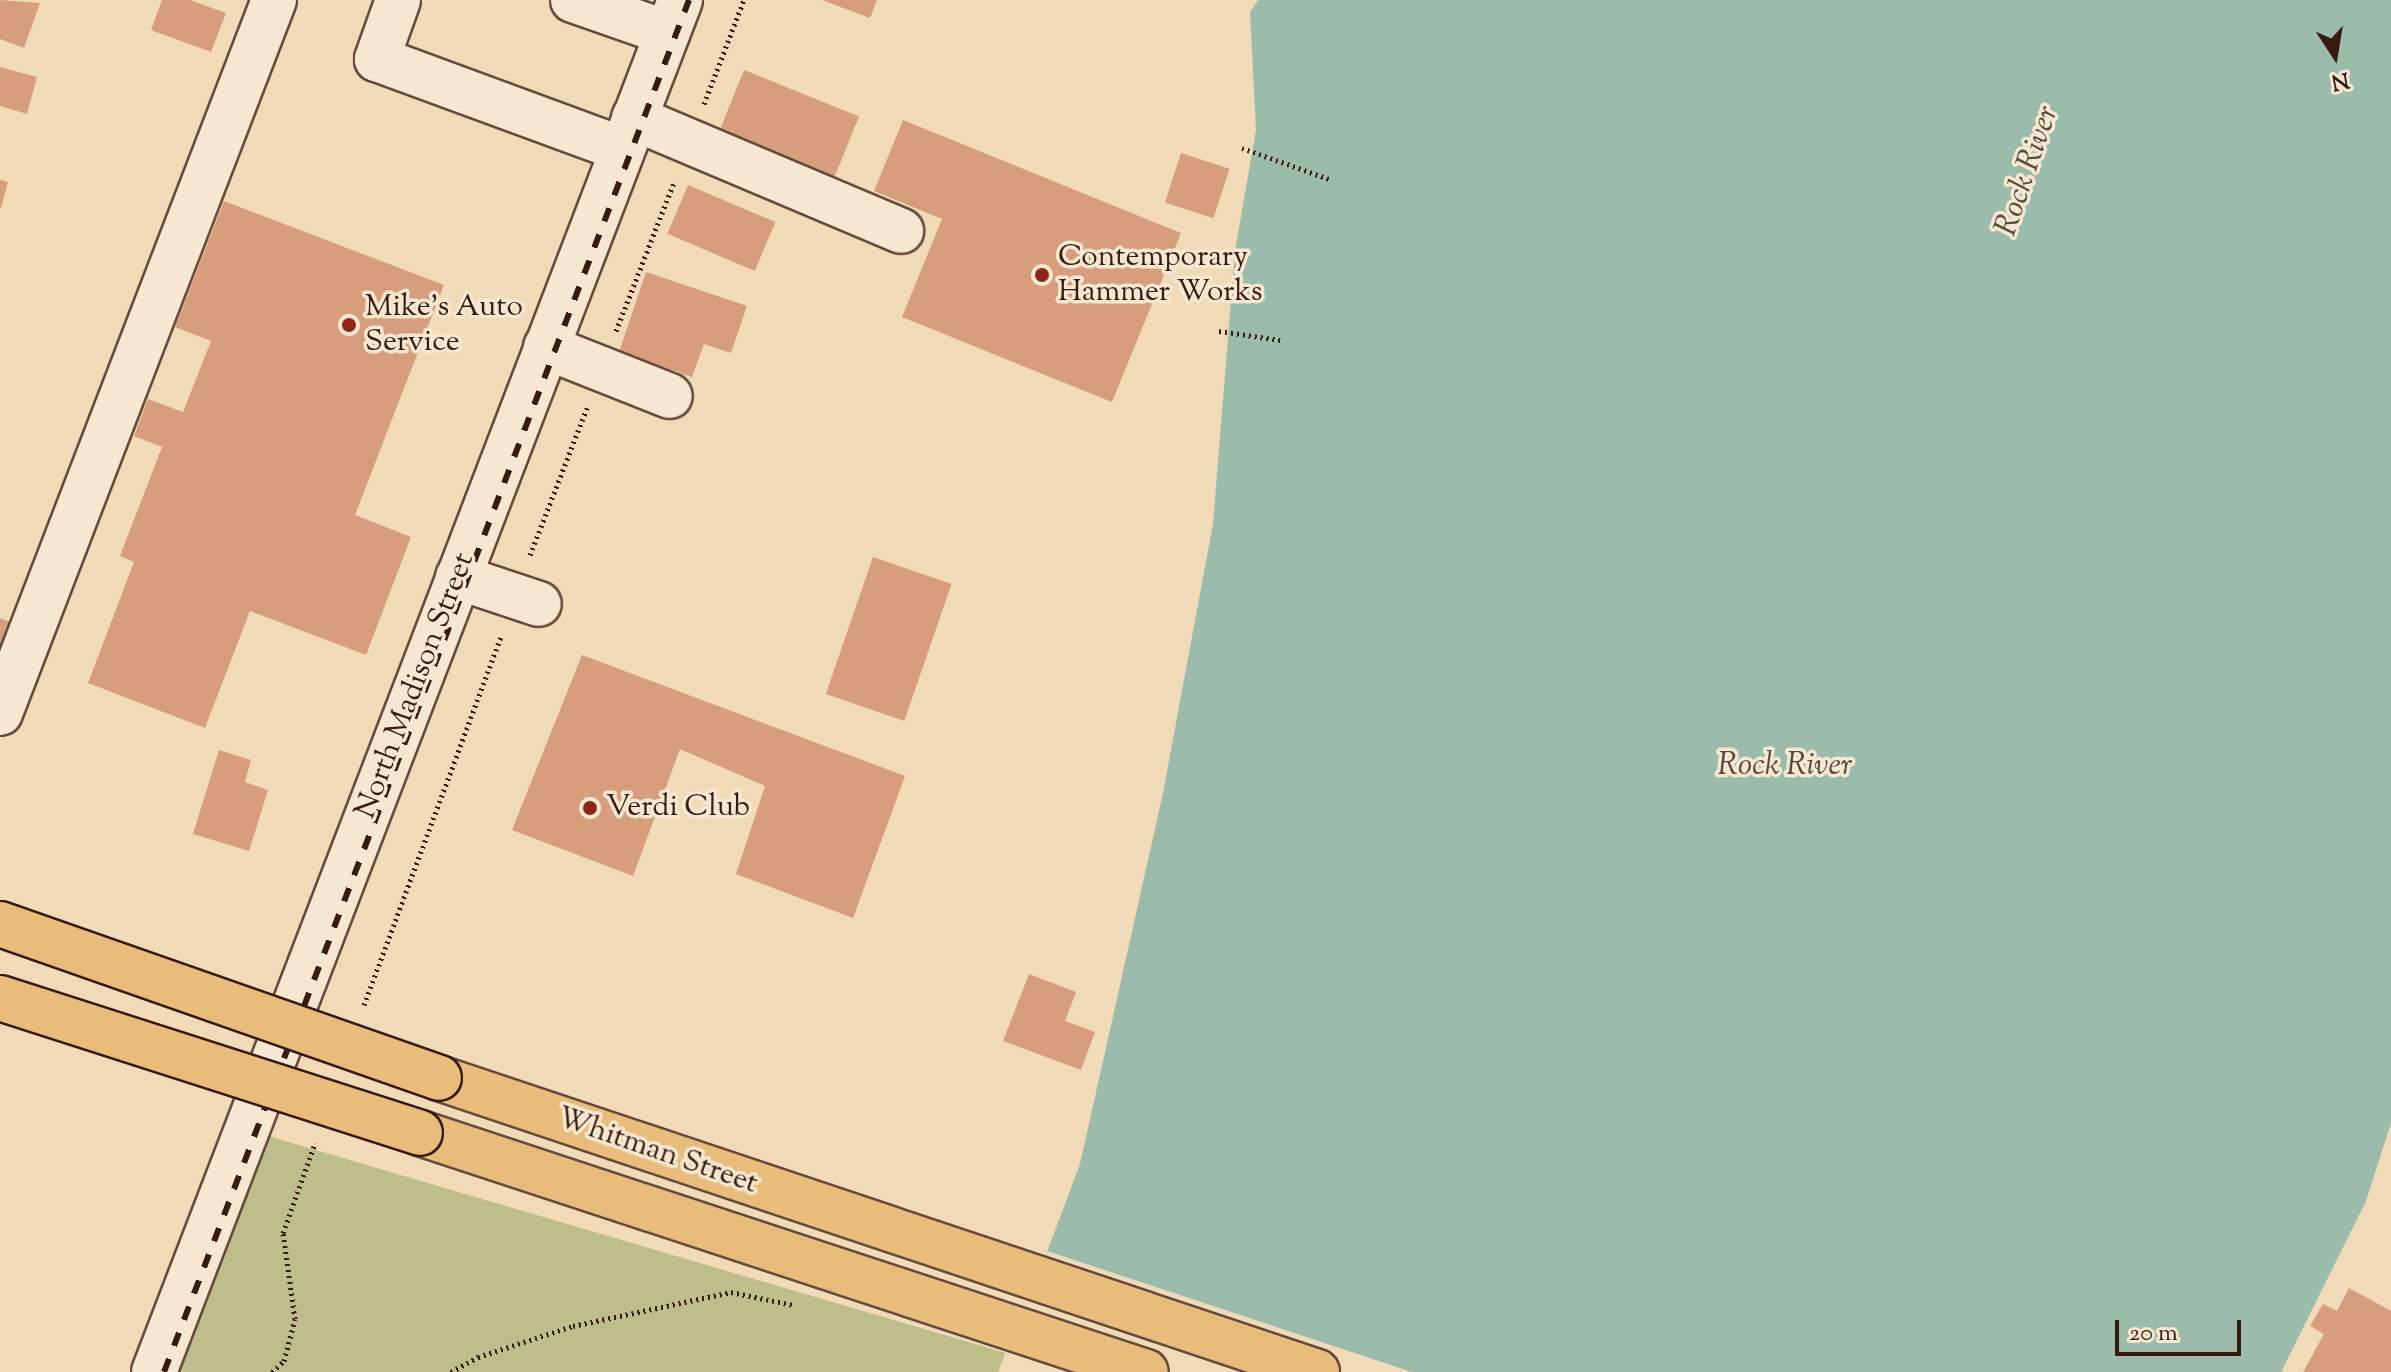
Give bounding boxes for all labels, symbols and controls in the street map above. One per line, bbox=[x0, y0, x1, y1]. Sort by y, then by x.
north arrow bbox=[2295, 16, 2375, 96]
text: N bbox=[2328, 62, 2352, 97]
water label: Rock River bbox=[1988, 101, 2068, 241]
place label: Contemporary Hammer Works bbox=[1058, 240, 1263, 310]
marker: Contemporary Hammer Works bbox=[1033, 266, 1051, 284]
place label: Mike's Auto Service bbox=[365, 290, 523, 360]
marker: Mike's Auto Service bbox=[340, 316, 358, 334]
street label: North Madison Street bbox=[349, 548, 483, 824]
water label: Rock River bbox=[1718, 747, 1852, 785]
place label: Verdi Club bbox=[606, 790, 750, 826]
marker: Verdi Club bbox=[581, 799, 599, 817]
street label: Whitman Street bbox=[552, 1101, 762, 1203]
scale bar bbox=[2119, 1304, 2245, 1354]
text: 20 m bbox=[2129, 1317, 2178, 1351]

